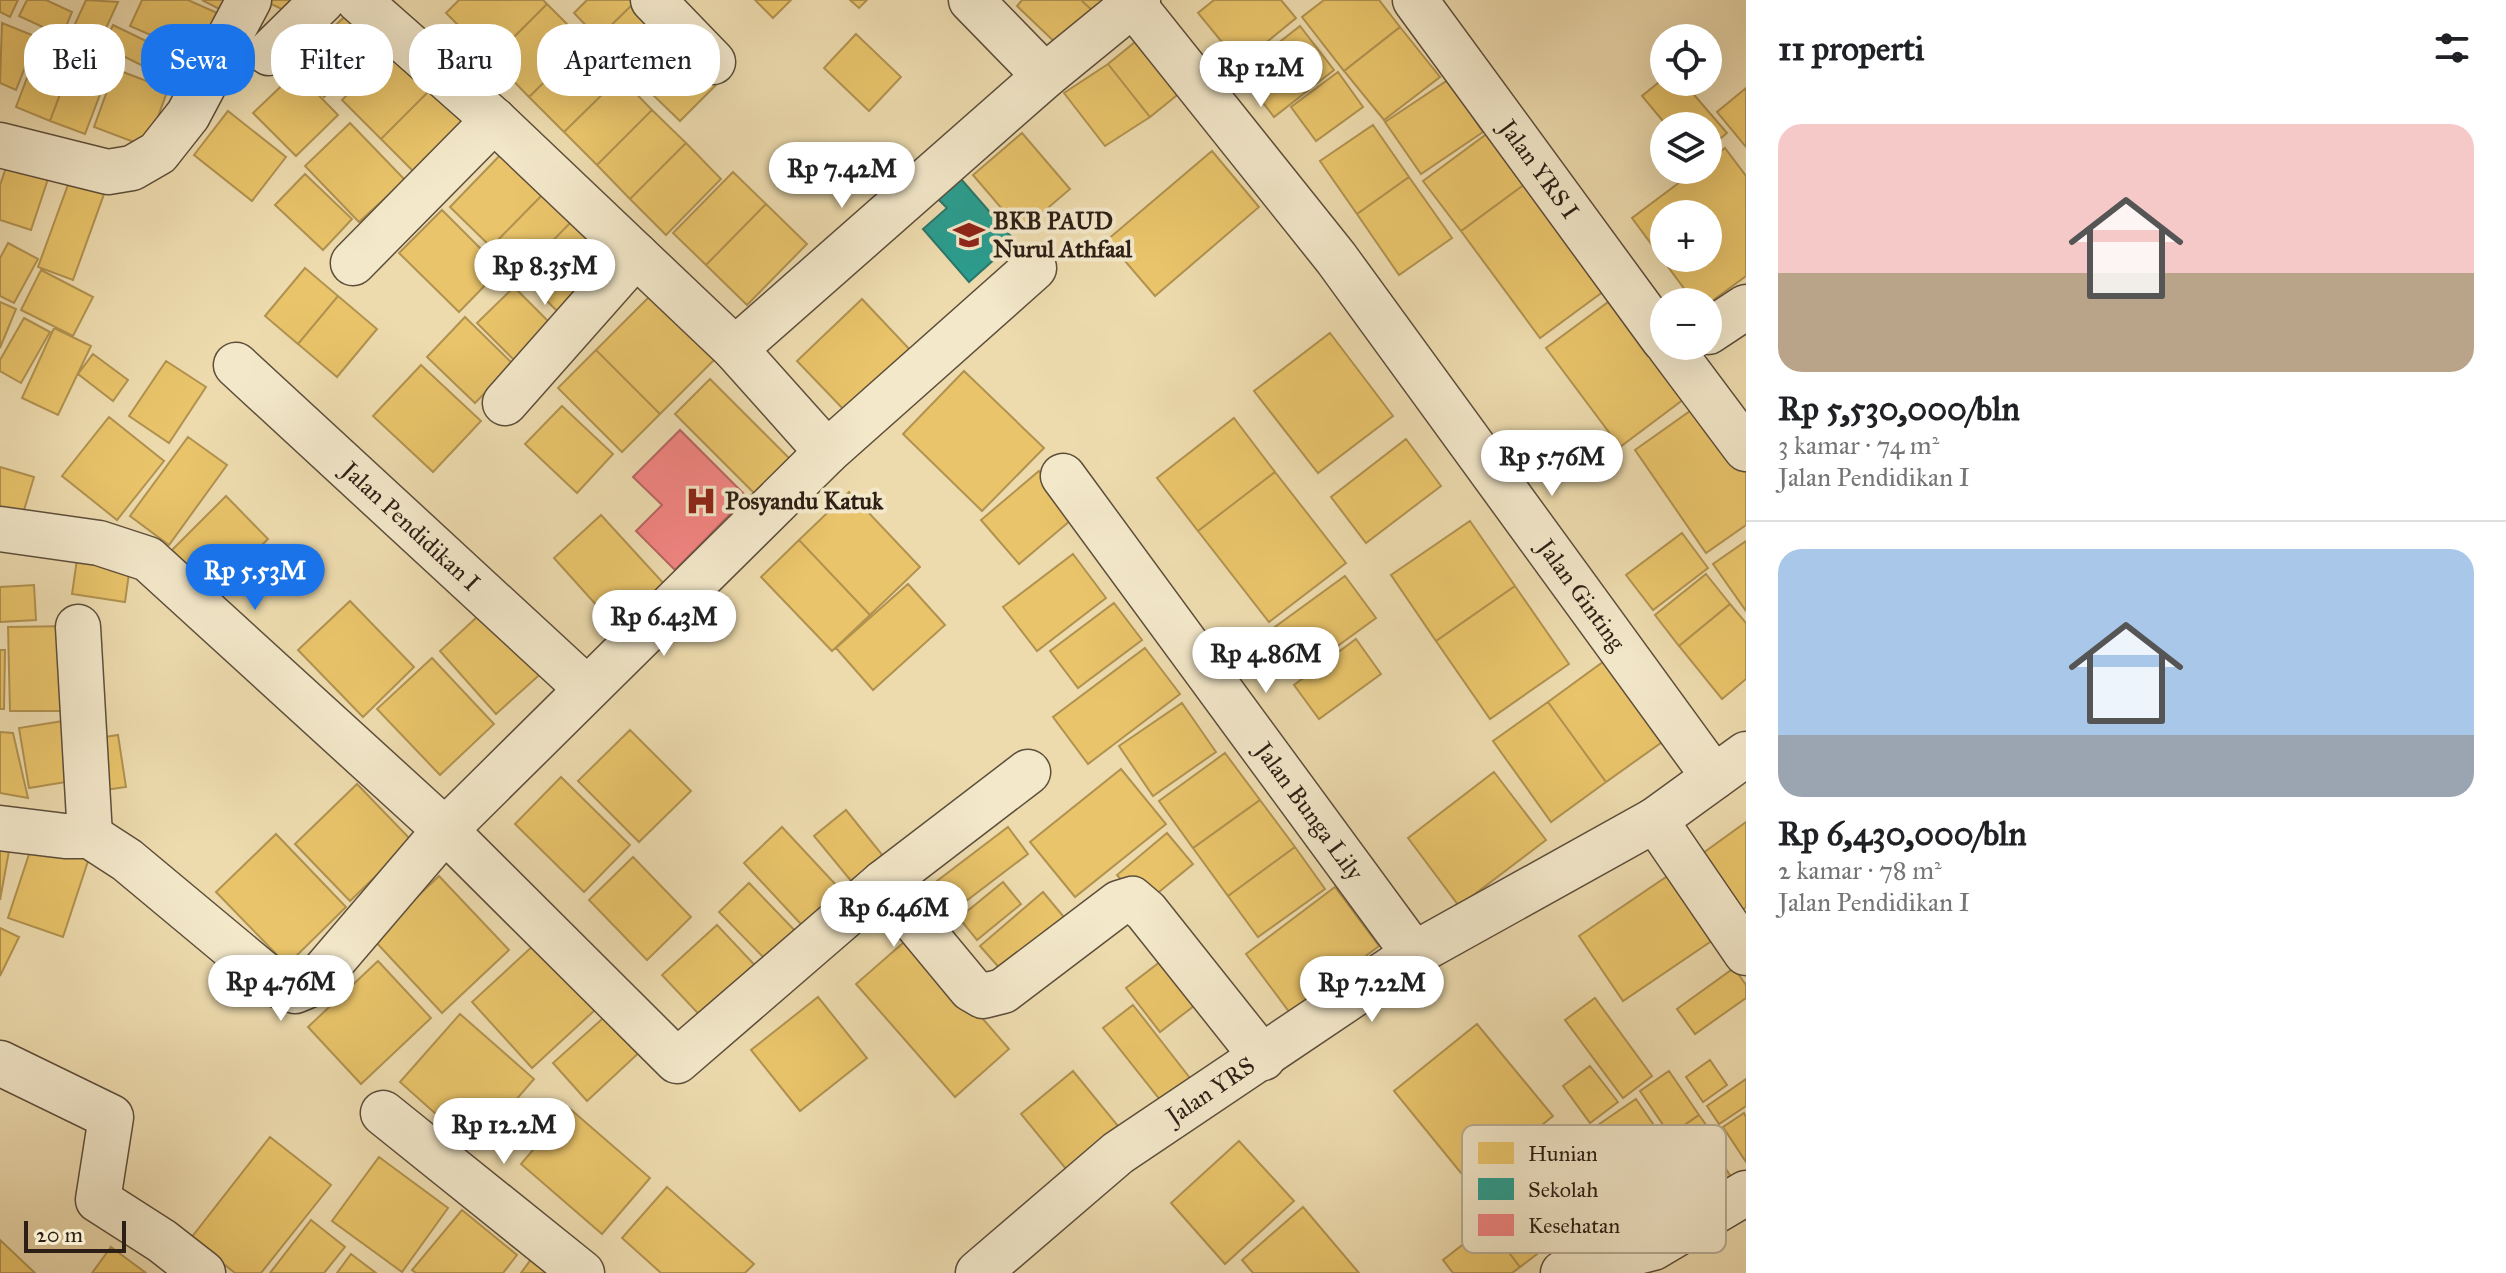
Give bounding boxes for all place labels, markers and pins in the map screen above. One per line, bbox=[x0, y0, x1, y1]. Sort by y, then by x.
pin: Rp 12M bbox=[1196, 41, 1326, 109]
pin: Rp 7.42M bbox=[759, 142, 925, 210]
place label: BKB PAUD Nurul Athfaal bbox=[993, 206, 1132, 264]
school or university icon: BKB PAUD Nurul Athfaal bbox=[952, 218, 986, 252]
pin: Rp 8.35M bbox=[462, 239, 628, 307]
pin: Rp 5.76M bbox=[1469, 430, 1635, 498]
hospital icon: Posyandu Katuk bbox=[684, 484, 718, 518]
place label: Posyandu Katuk bbox=[725, 486, 884, 516]
pin: Rp 5.53M bbox=[172, 544, 338, 612]
pin: Rp 6.43M bbox=[581, 590, 747, 658]
pin: Rp 4.86M bbox=[1183, 627, 1349, 695]
pin: Rp 6.46M bbox=[811, 881, 977, 949]
pin: Rp 4.76M bbox=[198, 955, 364, 1023]
pin: Rp 7.22M bbox=[1289, 956, 1455, 1024]
pin: Rp 12.2M bbox=[421, 1098, 587, 1166]

